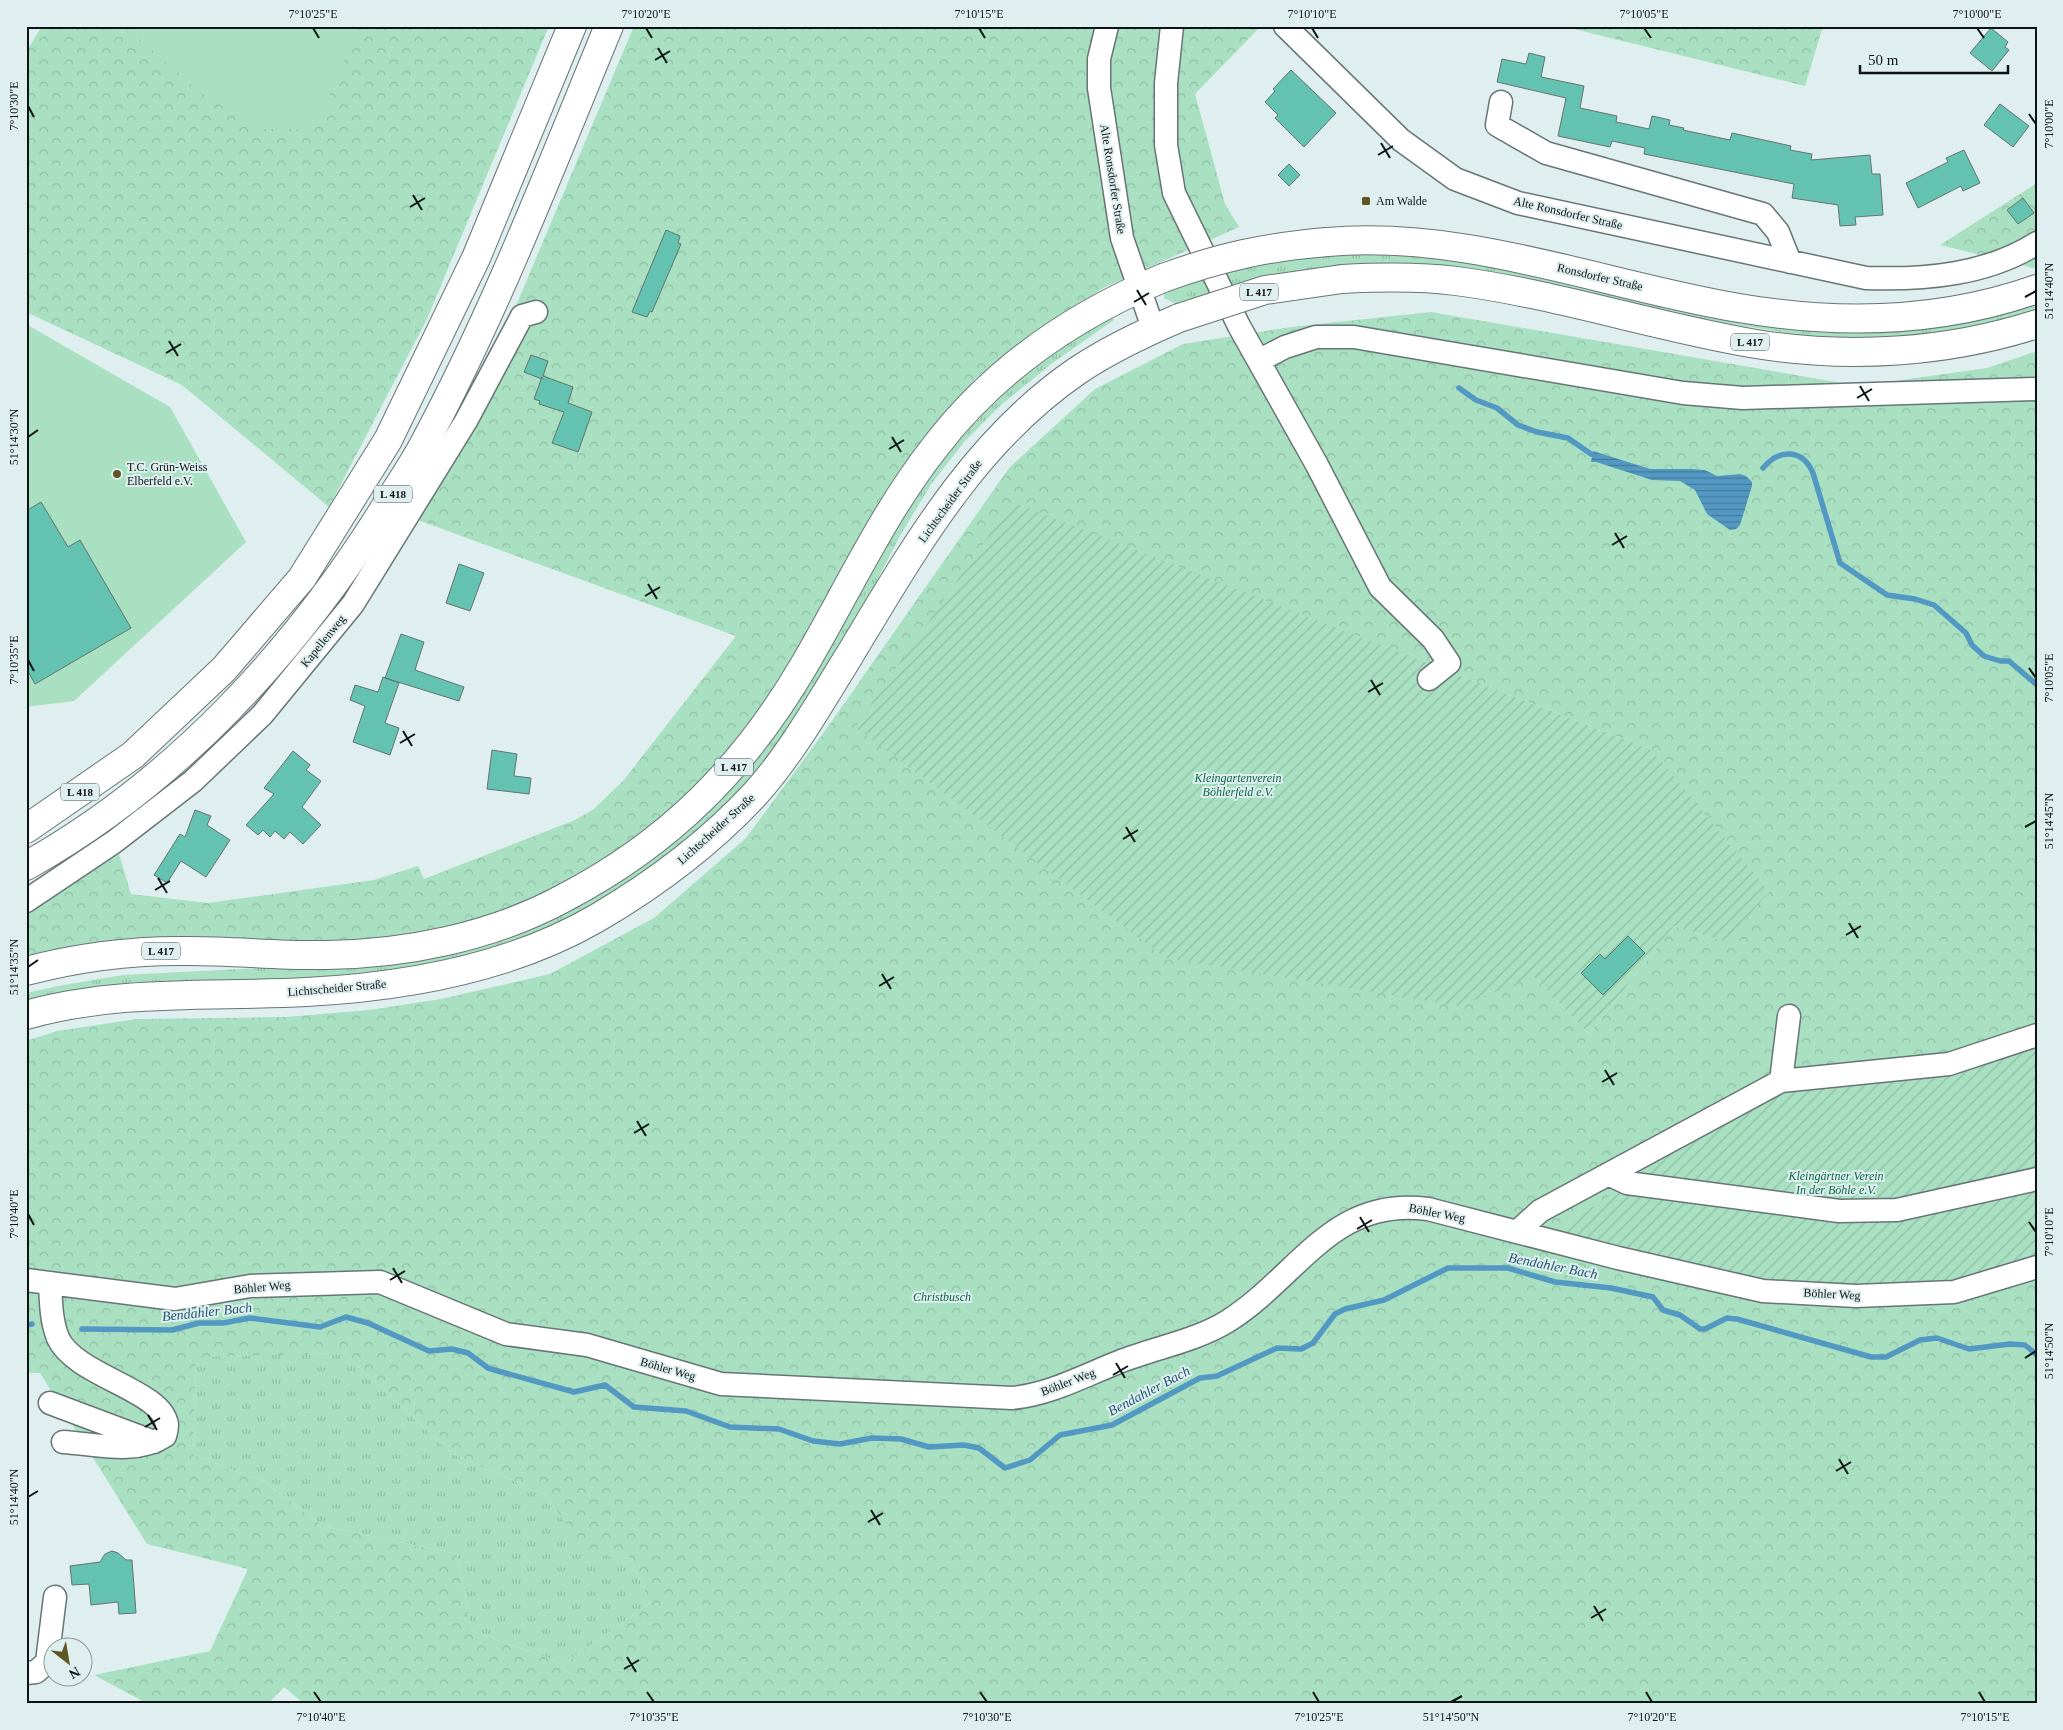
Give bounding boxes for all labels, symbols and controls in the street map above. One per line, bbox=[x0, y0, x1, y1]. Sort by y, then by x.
text: 7°10'25"E bbox=[288, 7, 338, 21]
text: 7°10'20"E bbox=[621, 7, 671, 21]
text: 7°10'15"E bbox=[954, 7, 1004, 21]
text: 7°10'10"E bbox=[1287, 7, 1337, 21]
text: 7°10'05"E bbox=[1619, 7, 1669, 21]
text: 7°10'00"E bbox=[1952, 7, 2002, 21]
scale bar bbox=[1860, 42, 2008, 74]
text: 50 m bbox=[1868, 52, 1899, 68]
text: 7°10'30"E bbox=[7, 81, 21, 131]
text: 7°10'00"E bbox=[2042, 99, 2056, 149]
street label: Alte Ronsdorfer Straße bbox=[1097, 123, 1129, 235]
place label: Am Walde bbox=[1376, 194, 1427, 208]
street label: Alte Ronsdorfer Straße bbox=[1512, 194, 1624, 232]
marker: Am Walde bbox=[1360, 195, 1372, 207]
street label: Ronsdorfer Straße bbox=[1556, 260, 1644, 294]
text: 51°14'40"N bbox=[2042, 262, 2056, 319]
road number: L 417 bbox=[1240, 284, 1278, 300]
road number: L 417 bbox=[1731, 334, 1769, 351]
text: 51°14'30"N bbox=[7, 408, 21, 465]
street label: Lichtscheider Straße bbox=[915, 457, 985, 545]
place label: T.C. Grün-Weiss Elberfeld e.V. bbox=[127, 460, 208, 488]
marker: T.C. Grün-Weiss Elberfeld e.V. bbox=[111, 468, 123, 480]
road number: L 418 bbox=[374, 486, 412, 502]
street label: Kapellenweg bbox=[298, 612, 348, 670]
text: 7°10'35"E bbox=[7, 635, 21, 685]
text: 7°10'05"E bbox=[2042, 653, 2056, 703]
road number: L 417 bbox=[715, 759, 753, 776]
park label: Kleingartenverein Böhlerfeld e.V. bbox=[1194, 771, 1281, 799]
road number: L 418 bbox=[61, 784, 99, 800]
street label: Lichtscheider Straße bbox=[675, 791, 757, 867]
text: 51°14'45"N bbox=[2042, 792, 2056, 849]
text: 51°14'35"N bbox=[7, 938, 21, 995]
road number: L 417 bbox=[142, 942, 180, 959]
street label: Lichtscheider Straße bbox=[287, 977, 387, 999]
park label: Kleingärtner Verein In der Böhle e.V. bbox=[1787, 1169, 1884, 1197]
text: 7°10'40"E bbox=[7, 1189, 21, 1239]
street label: Böhler Weg bbox=[1408, 1201, 1466, 1225]
text: 7°10'10"E bbox=[2042, 1207, 2056, 1257]
water label: Bendahler Bach bbox=[1507, 1250, 1599, 1282]
street label: Böhler Weg bbox=[233, 1278, 291, 1296]
street label: Böhler Weg bbox=[1803, 1286, 1861, 1302]
park label: Christbusch bbox=[913, 1290, 971, 1304]
water label: Bendahler Bach bbox=[161, 1300, 253, 1324]
text: 51°14'50"N bbox=[2042, 1322, 2056, 1379]
street label: Böhler Weg bbox=[639, 1354, 697, 1384]
water label: Bendahler Bach bbox=[1105, 1363, 1193, 1419]
street label: Böhler Weg bbox=[1039, 1365, 1097, 1399]
text: 51°14'40"N bbox=[7, 1468, 21, 1525]
north arrow bbox=[42, 1638, 92, 1688]
text: N bbox=[66, 1664, 83, 1682]
text: 7°10'40"E bbox=[296, 1710, 346, 1724]
text: 7°10'35"E bbox=[629, 1710, 679, 1724]
text: 7°10'30"E bbox=[962, 1710, 1012, 1724]
text: 7°10'25"E bbox=[1294, 1710, 1344, 1724]
text: 51°14'50"N bbox=[1423, 1710, 1480, 1724]
text: 7°10'20"E bbox=[1627, 1710, 1677, 1724]
text: 7°10'15"E bbox=[1960, 1710, 2010, 1724]

